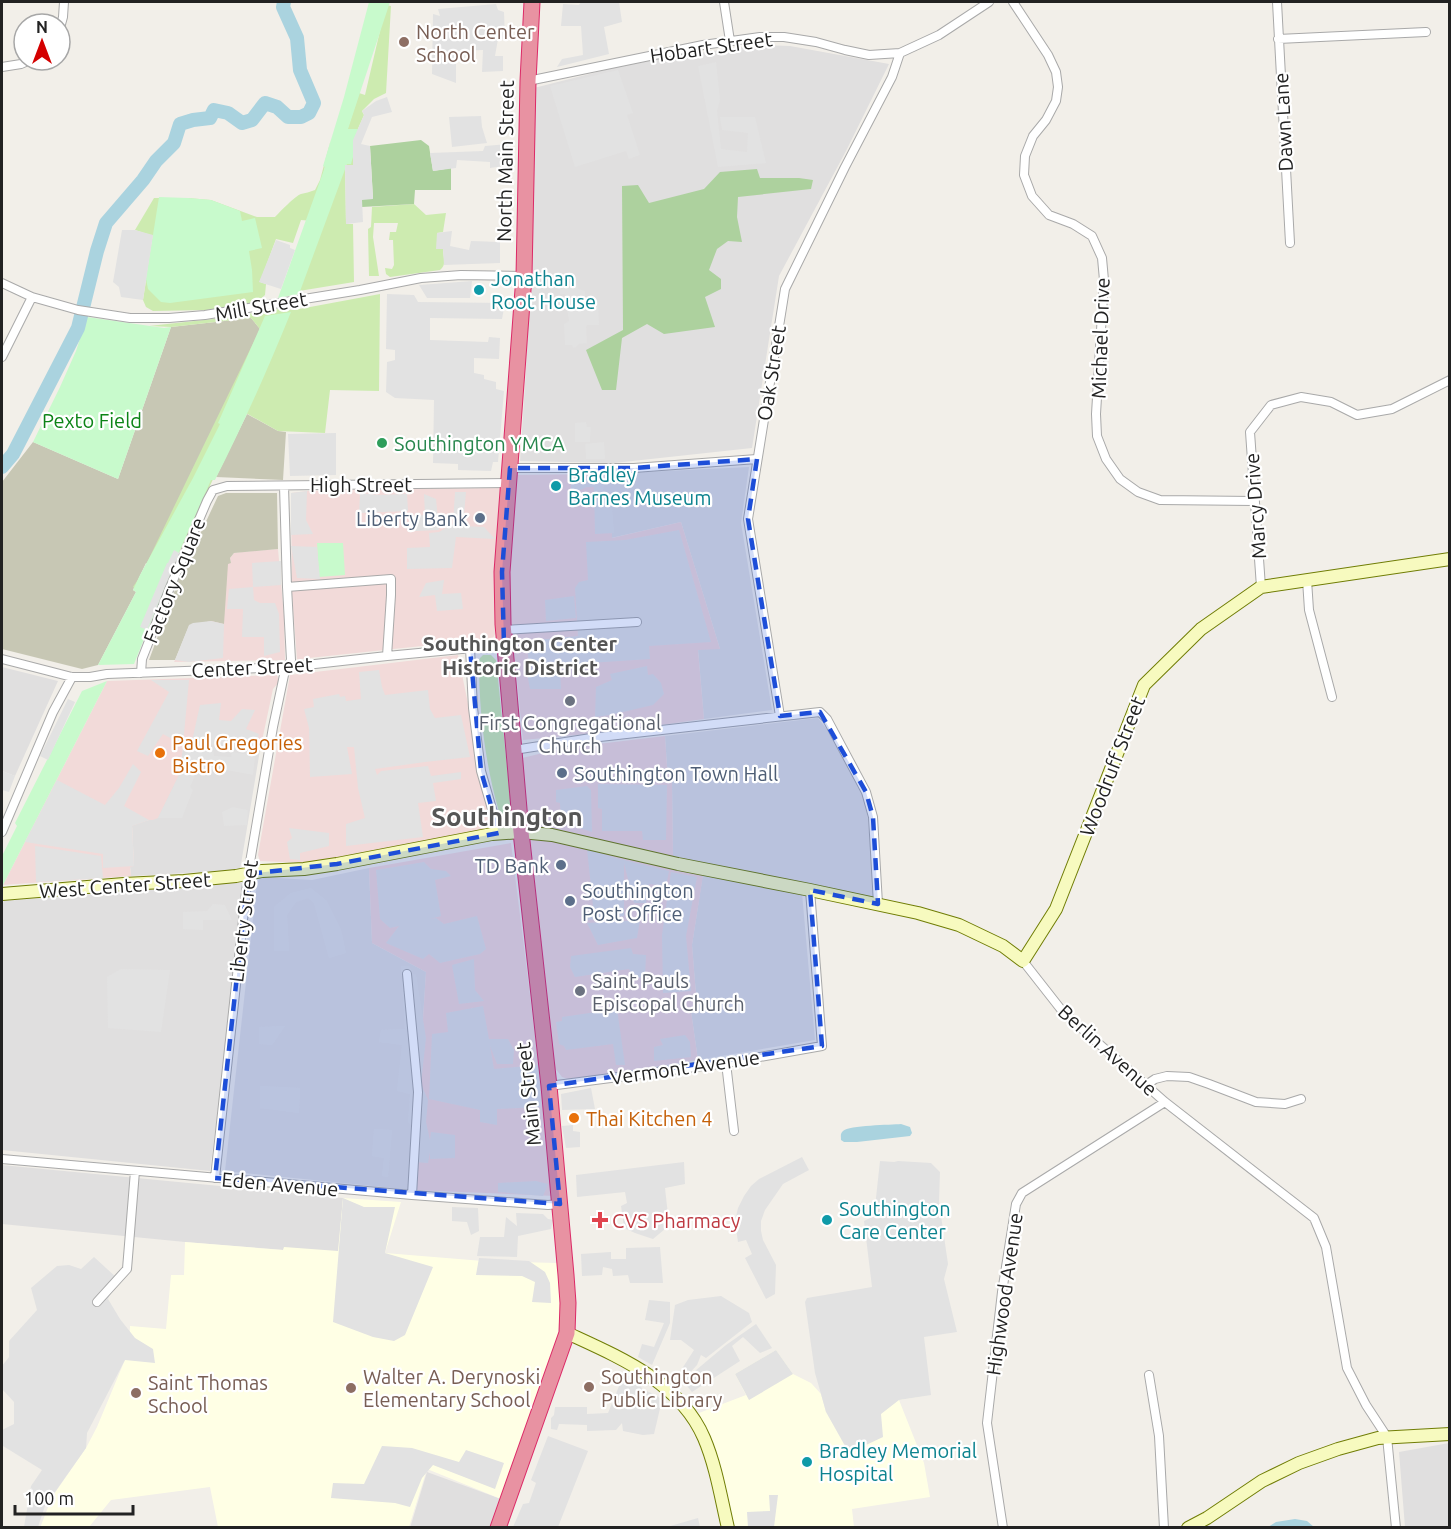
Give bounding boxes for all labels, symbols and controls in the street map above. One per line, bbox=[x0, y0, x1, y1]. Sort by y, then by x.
north arrow bbox=[12, 12, 72, 72]
text: N bbox=[36, 18, 48, 36]
place label: North Center School bbox=[416, 20, 535, 66]
street label: Hobart Street bbox=[648, 27, 774, 67]
marker: North Center School bbox=[397, 35, 411, 49]
street label: Dawn Lane bbox=[1269, 72, 1297, 172]
street label: North Main Street bbox=[492, 80, 518, 242]
place label: Jonathan Root House bbox=[491, 267, 596, 313]
street label: Michael Drive bbox=[1086, 277, 1114, 399]
marker: Jonathan Root House bbox=[472, 283, 486, 297]
street label: Mill Street bbox=[213, 287, 309, 325]
street label: Oak Street bbox=[752, 323, 790, 422]
park label: Pexto Field bbox=[42, 409, 142, 432]
place label: Southington YMCA bbox=[394, 432, 565, 455]
marker: Southington YMCA bbox=[375, 436, 389, 450]
street label: Marcy Drive bbox=[1240, 452, 1270, 560]
place label: Bradley Barnes Museum bbox=[568, 463, 711, 509]
street label: High Street bbox=[310, 473, 412, 496]
marker: Bradley Barnes Museum bbox=[549, 479, 563, 493]
place label: Liberty Bank bbox=[356, 507, 468, 530]
marker: Liberty Bank bbox=[473, 511, 487, 525]
street label: Factory Square bbox=[138, 514, 210, 646]
district label: Southington Center Historic District bbox=[423, 631, 618, 679]
street label: Center Street bbox=[191, 652, 313, 682]
street label: Woodruff Street bbox=[1075, 693, 1149, 839]
marker: First Congregational Church bbox=[563, 694, 577, 708]
place label: First Congregational Church bbox=[479, 711, 661, 757]
place label: Paul Gregories Bistro bbox=[172, 731, 303, 777]
marker: Paul Gregories Bistro bbox=[153, 746, 167, 760]
place label: Southington Town Hall bbox=[574, 762, 778, 785]
marker: Southington Town Hall bbox=[555, 766, 569, 780]
district label: Southington bbox=[431, 802, 583, 831]
place label: TD Bank bbox=[475, 854, 549, 877]
street label: Liberty Street bbox=[224, 858, 262, 984]
marker: TD Bank bbox=[554, 858, 568, 872]
street label: West Center Street bbox=[38, 868, 212, 902]
place label: Southington Post Office bbox=[582, 879, 694, 925]
marker: Southington Post Office bbox=[563, 894, 577, 908]
place label: Saint Pauls Episcopal Church bbox=[592, 969, 745, 1015]
marker: Saint Pauls Episcopal Church bbox=[573, 984, 587, 998]
street label: Berlin Avenue bbox=[1054, 1000, 1162, 1100]
street label: Main Street bbox=[511, 1041, 545, 1147]
street label: Vermont Avenue bbox=[609, 1045, 761, 1089]
place label: Thai Kitchen 4 bbox=[586, 1107, 713, 1130]
marker: Thai Kitchen 4 bbox=[567, 1111, 581, 1125]
street label: Eden Avenue bbox=[221, 1167, 339, 1201]
place label: Southington Care Center bbox=[839, 1197, 951, 1243]
place label: CVS Pharmacy bbox=[612, 1209, 741, 1232]
street label: Highwood Avenue bbox=[981, 1211, 1027, 1377]
marker: CVS Pharmacy bbox=[593, 1213, 607, 1227]
marker: Southington Care Center bbox=[820, 1213, 834, 1227]
place label: Walter A. Derynoski Elementary School bbox=[363, 1365, 540, 1411]
place label: Southington Public Library bbox=[601, 1365, 723, 1411]
place label: Saint Thomas School bbox=[148, 1371, 268, 1417]
marker: Southington Public Library bbox=[582, 1380, 596, 1394]
marker: Walter A. Derynoski Elementary School bbox=[344, 1381, 358, 1395]
marker: Saint Thomas School bbox=[129, 1386, 143, 1400]
place label: Bradley Memorial Hospital bbox=[819, 1439, 977, 1485]
marker: Bradley Memorial Hospital bbox=[800, 1455, 814, 1469]
scale bar bbox=[15, 1478, 134, 1516]
text: 100 m bbox=[24, 1488, 74, 1508]

